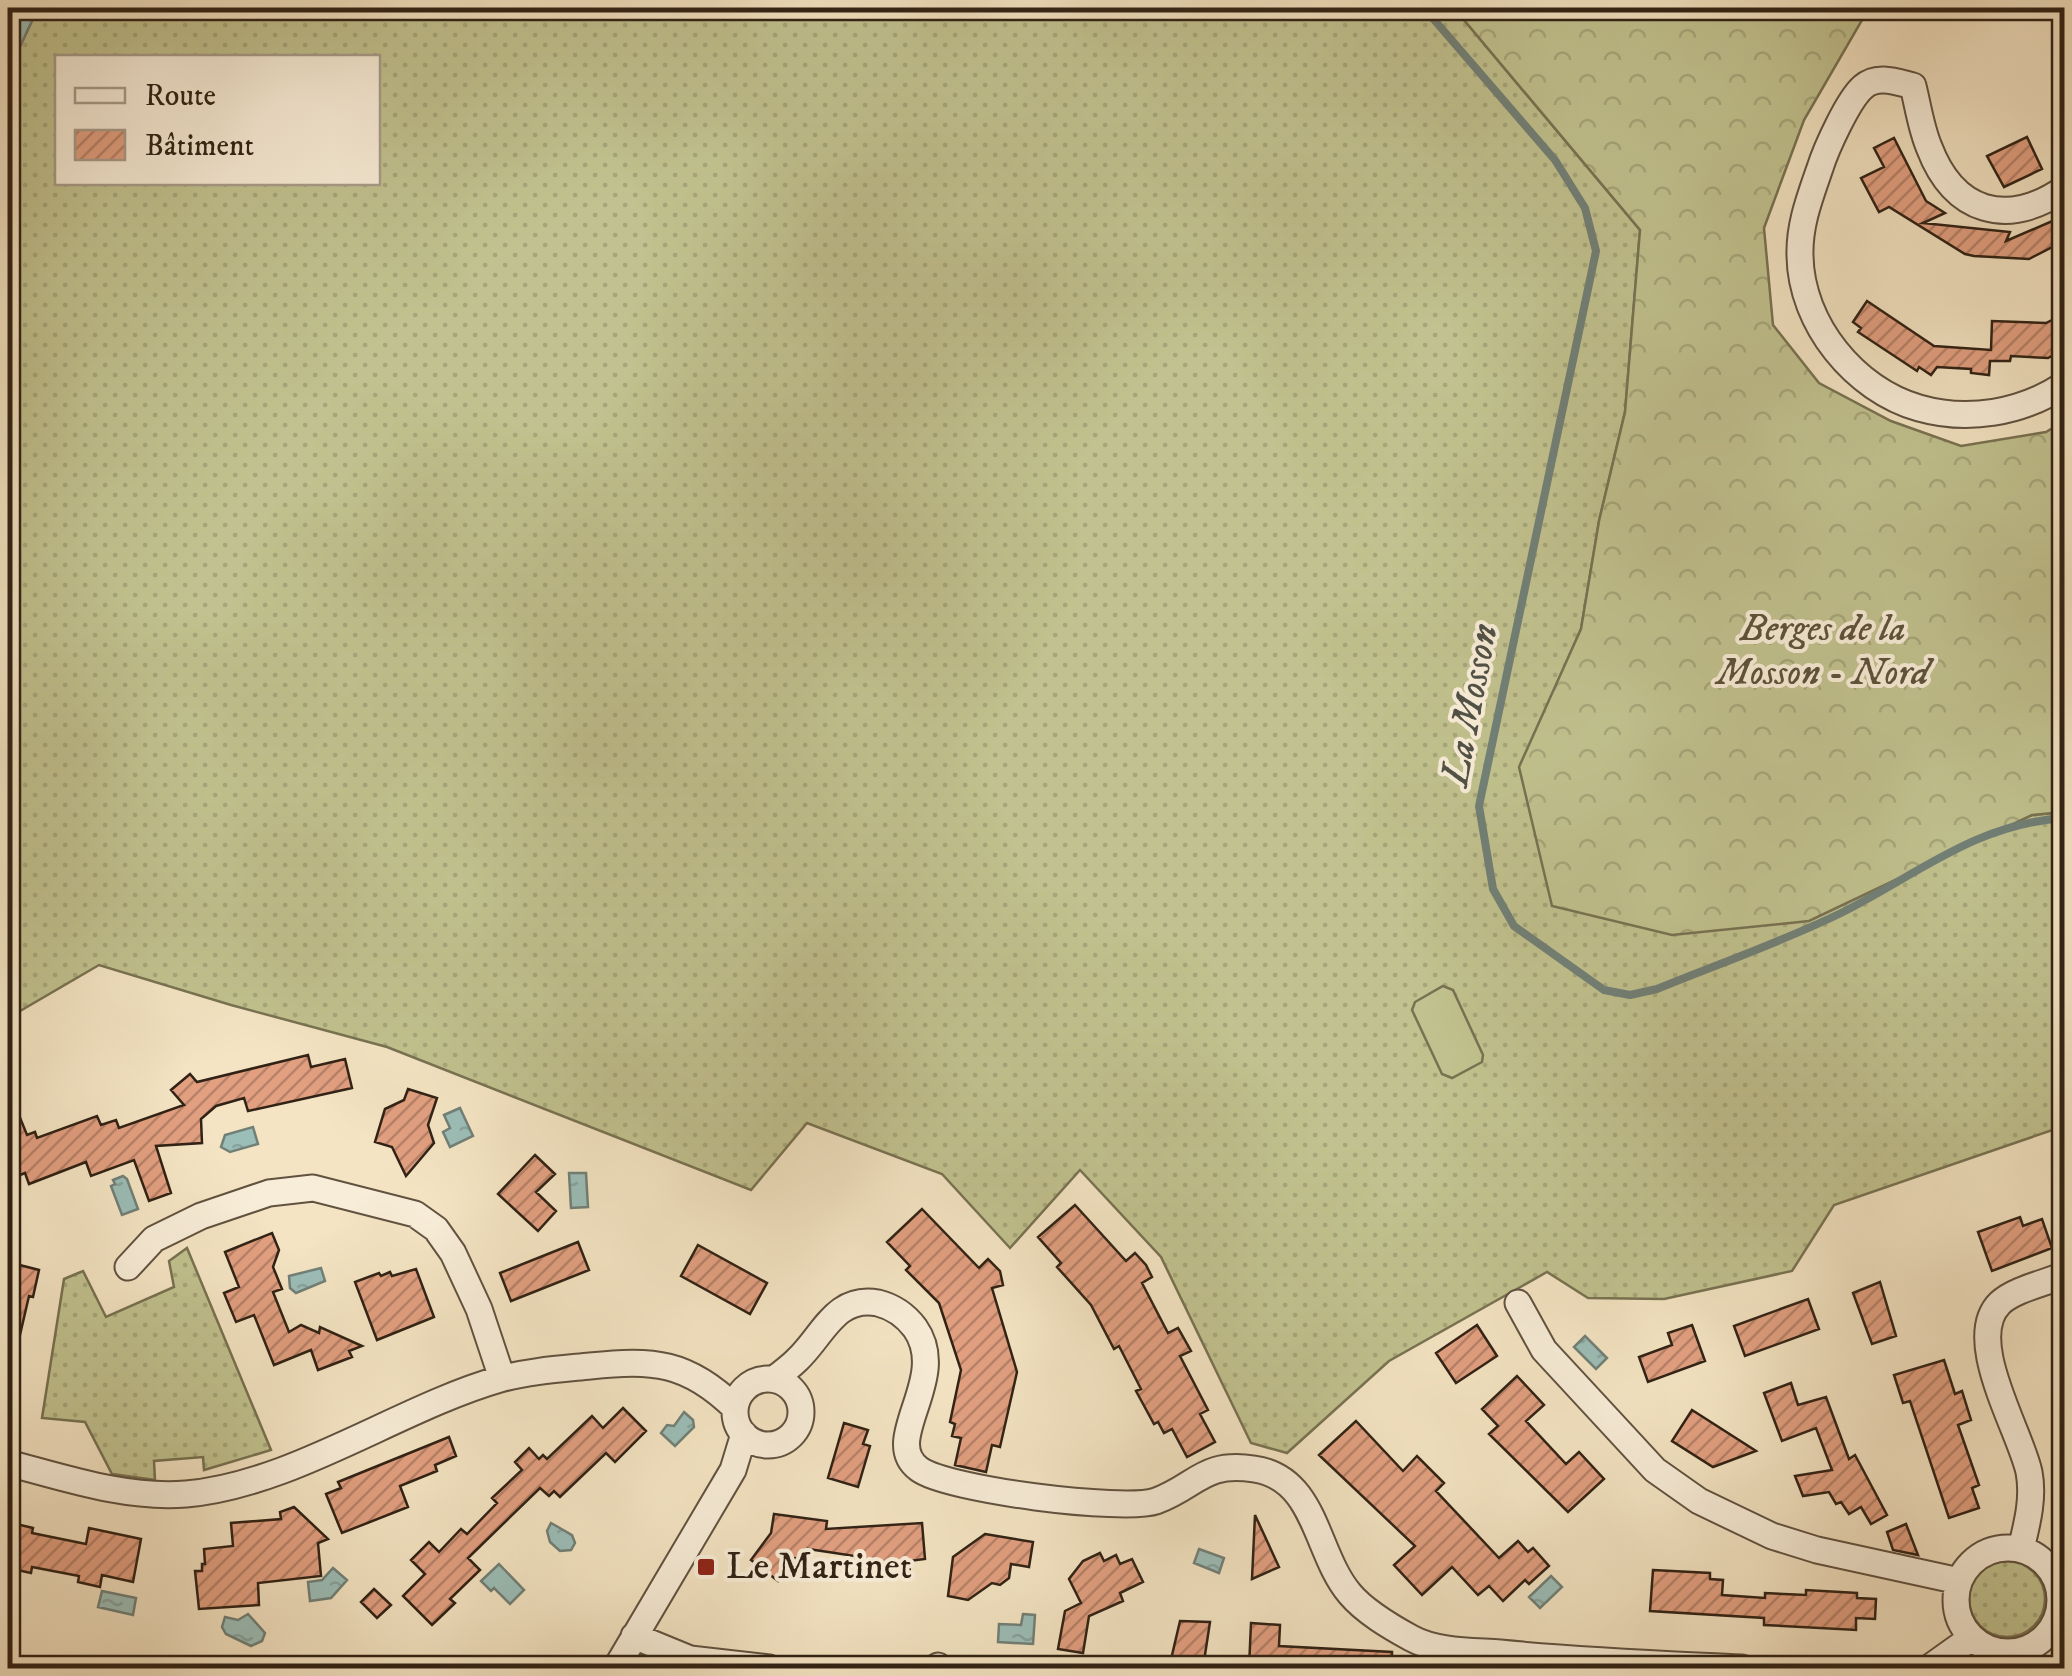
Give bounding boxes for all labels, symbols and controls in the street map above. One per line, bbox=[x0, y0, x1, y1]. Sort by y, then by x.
legend bbox=[55, 55, 380, 185]
text: Route bbox=[145, 78, 216, 115]
text: Bâtiment bbox=[145, 128, 254, 165]
park label: Berges de la Mosson - Nord bbox=[1714, 605, 1934, 697]
water label: La Mosson bbox=[1430, 620, 1511, 792]
place label: Le Martinet bbox=[726, 1543, 912, 1591]
marker: Le Martinet bbox=[695, 1556, 717, 1578]

